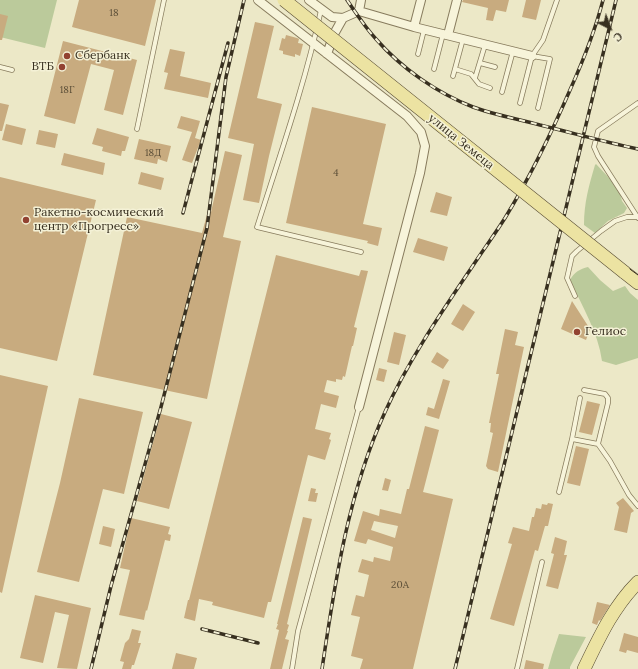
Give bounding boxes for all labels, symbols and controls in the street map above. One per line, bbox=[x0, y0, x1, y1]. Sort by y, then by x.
house number: 18 bbox=[109, 7, 119, 19]
north arrow bbox=[590, 8, 630, 48]
text: С bbox=[611, 29, 626, 45]
place label: Сбербанк bbox=[75, 49, 130, 63]
marker: Сбербанк bbox=[62, 51, 72, 61]
place label: ВТБ bbox=[31, 60, 54, 74]
marker: ВТБ bbox=[57, 62, 67, 72]
house number: 18Г bbox=[60, 84, 74, 96]
street label: улица Земеца bbox=[425, 111, 497, 173]
house number: 18Д bbox=[145, 147, 161, 159]
house number: 4 bbox=[333, 167, 339, 179]
place label: Ракетно-космический центр «Прогресс» bbox=[34, 206, 164, 234]
marker: Ракетно-космический центр «Прогресс» bbox=[21, 215, 31, 225]
place label: Гелиос bbox=[585, 325, 626, 339]
marker: Гелиос bbox=[572, 327, 582, 337]
house number: 20А bbox=[391, 579, 409, 591]

